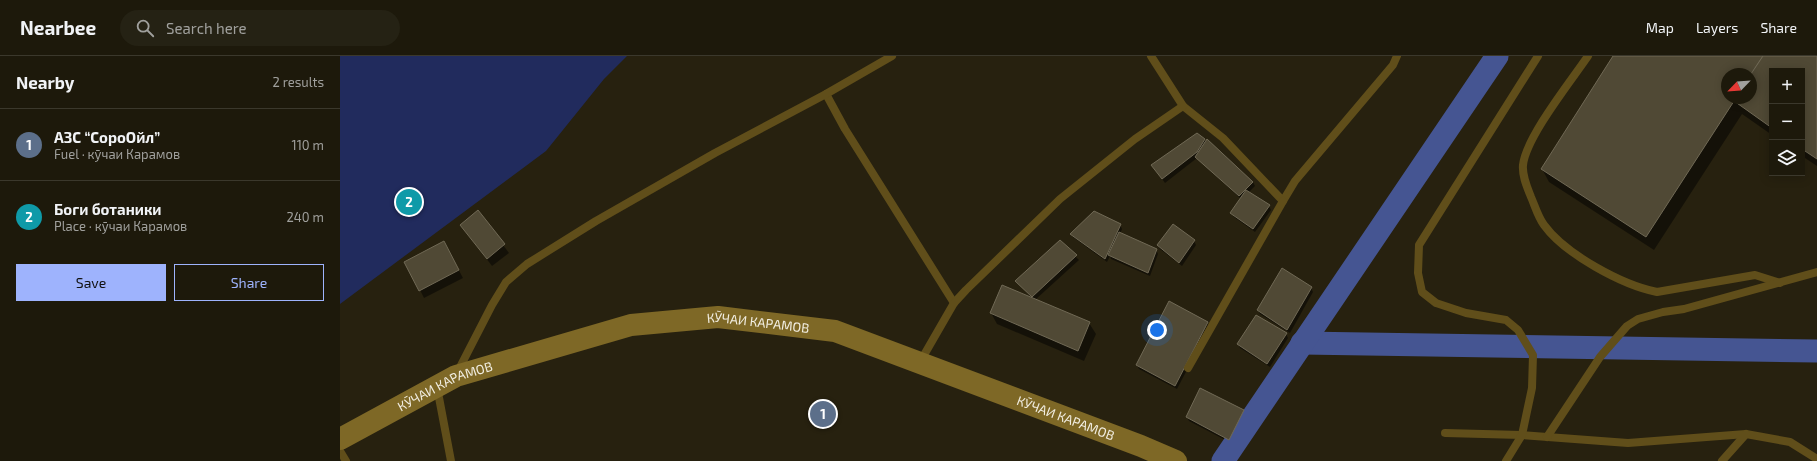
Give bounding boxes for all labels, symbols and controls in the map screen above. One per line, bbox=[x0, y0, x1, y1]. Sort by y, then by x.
search box bbox=[120, 10, 400, 46]
text: Nearbee bbox=[20, 16, 96, 39]
icon: search bbox=[134, 17, 156, 39]
text: Search here bbox=[166, 19, 247, 37]
text: Map bbox=[1646, 19, 1674, 36]
text: Layers bbox=[1696, 19, 1738, 36]
text: Share bbox=[1760, 19, 1797, 36]
north arrow bbox=[1721, 68, 1757, 104]
map controls bbox=[1769, 68, 1805, 176]
button: + bbox=[1769, 68, 1805, 104]
text: Nearby bbox=[16, 72, 74, 92]
text: 2 results bbox=[272, 74, 324, 90]
button: − bbox=[1769, 104, 1805, 140]
text: АЗС “СороОйл” bbox=[54, 128, 160, 146]
text: 1 bbox=[26, 137, 32, 153]
text: 110 m bbox=[292, 137, 324, 153]
button: layers bbox=[1769, 140, 1805, 176]
text: Fuel · кӯчаи Карамов bbox=[54, 146, 180, 162]
pin: 2 bbox=[396, 187, 422, 217]
text: Боги ботаники bbox=[54, 200, 162, 218]
text: 2 bbox=[25, 209, 33, 225]
text: 240 m bbox=[287, 209, 324, 225]
text: Place · кӯчаи Карамов bbox=[54, 218, 187, 234]
button: Save bbox=[16, 264, 166, 301]
button: Share bbox=[174, 264, 324, 301]
street label: КӮЧАИ КАРАМОВ bbox=[706, 309, 810, 336]
your location bbox=[1147, 320, 1167, 340]
street label: КӮЧАИ КАРАМОВ bbox=[395, 358, 494, 414]
street label: КӮЧАИ КАРАМОВ bbox=[1015, 392, 1117, 443]
pin: 1 bbox=[810, 399, 836, 429]

